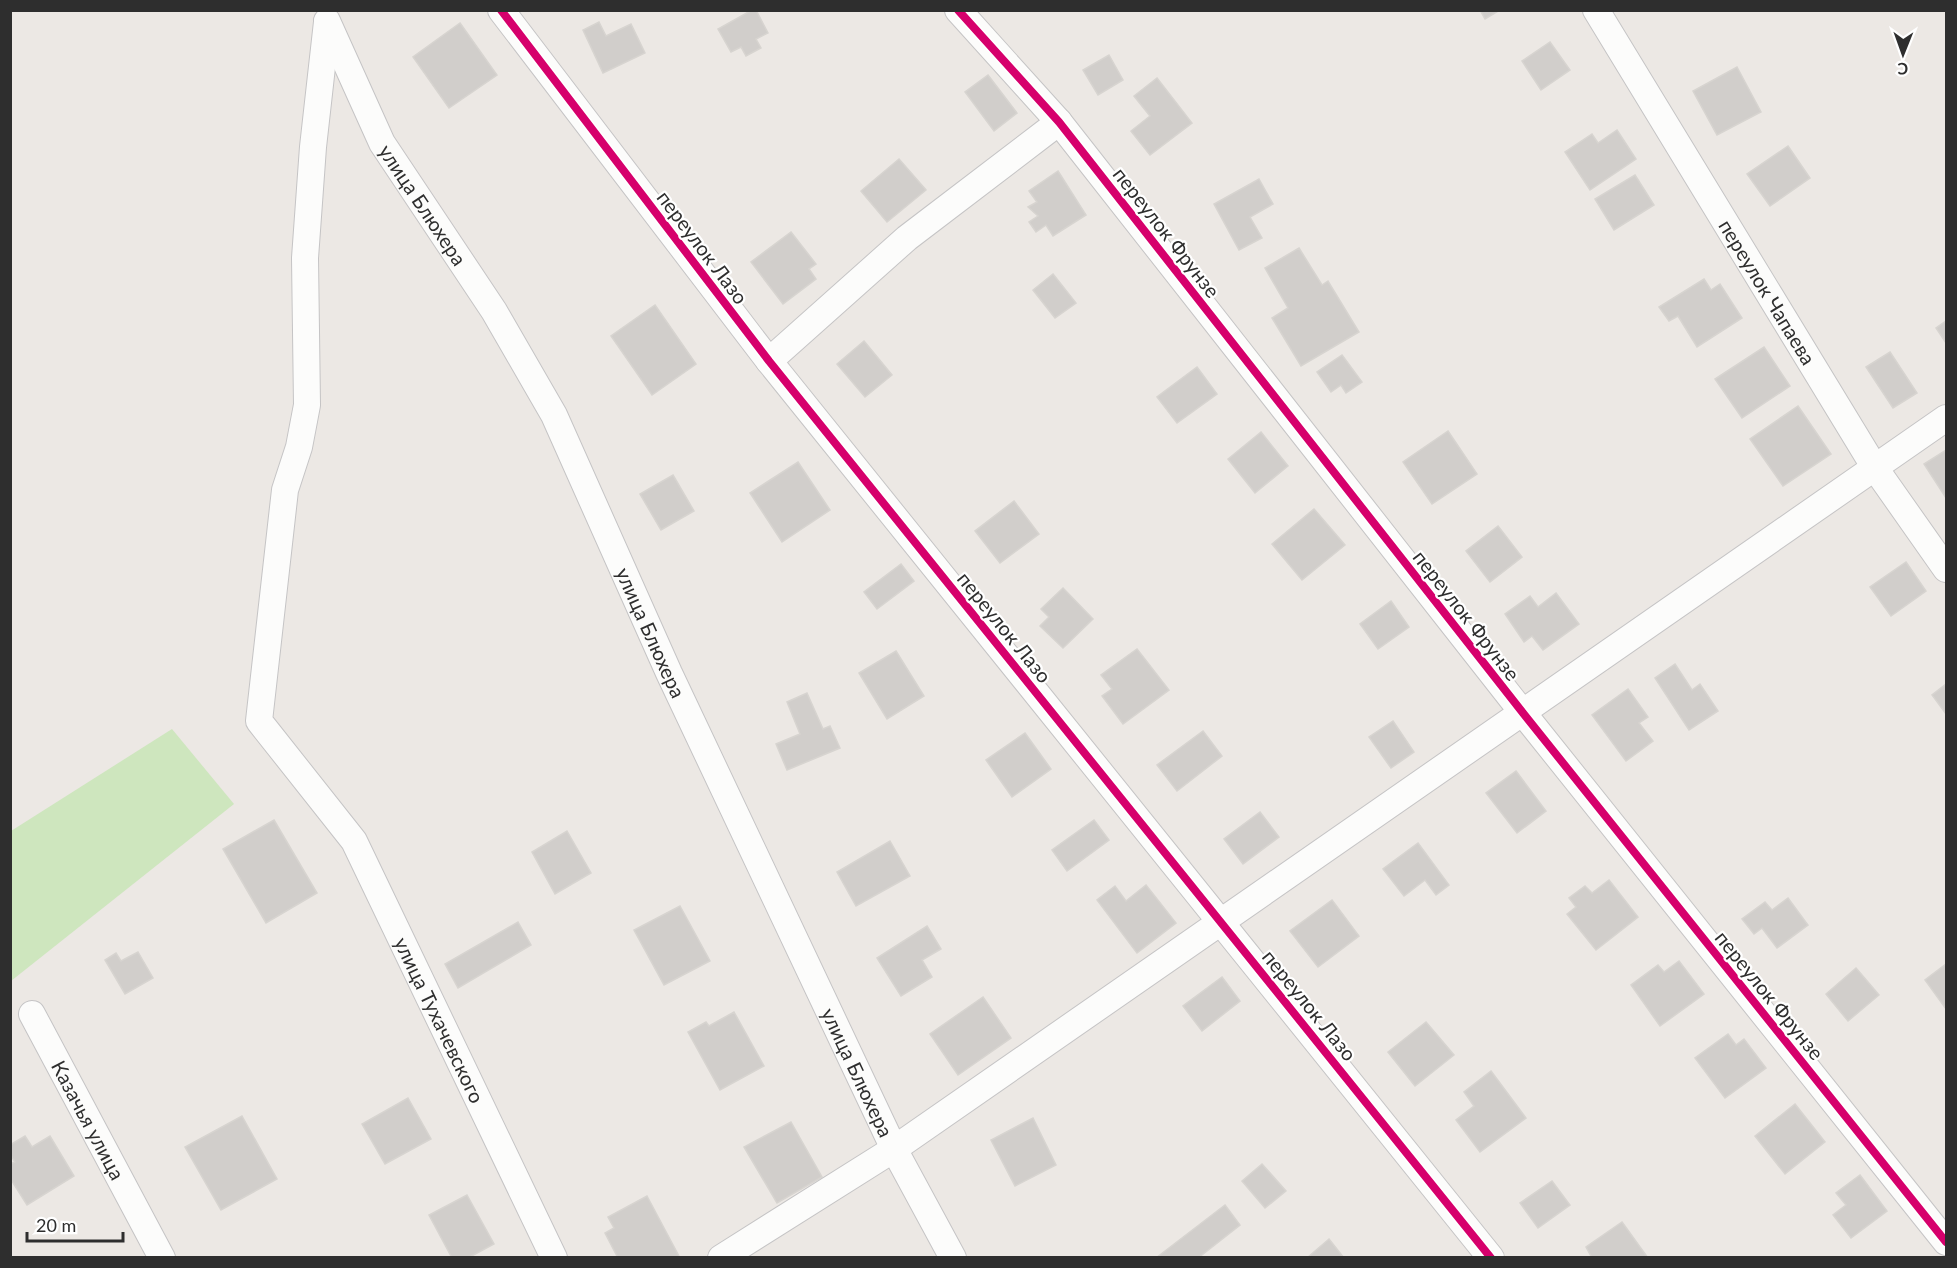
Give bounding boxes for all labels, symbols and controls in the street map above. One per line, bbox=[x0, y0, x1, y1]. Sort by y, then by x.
north arrow bbox=[1873, 24, 1933, 84]
text: С bbox=[1897, 60, 1908, 79]
street label: улица Блюхера bbox=[374, 140, 472, 270]
street label: переулок Фрунзе bbox=[1109, 162, 1225, 302]
street label: переулок Лазо bbox=[653, 186, 753, 308]
street label: переулок Чапаева bbox=[1714, 215, 1821, 369]
street label: переулок Фрунзе bbox=[1409, 545, 1525, 685]
street label: улица Блюхера bbox=[611, 564, 691, 701]
street label: переулок Лазо bbox=[953, 567, 1057, 687]
street label: переулок Фрунзе bbox=[1711, 926, 1829, 1064]
street label: улица Тухачевского bbox=[390, 933, 490, 1107]
street label: переулок Лазо bbox=[1258, 945, 1362, 1065]
street label: улица Блюхера bbox=[817, 1004, 899, 1141]
street label: Казачья улица bbox=[47, 1056, 130, 1184]
scale bar bbox=[27, 1205, 123, 1243]
text: 20 m bbox=[36, 1214, 76, 1236]

